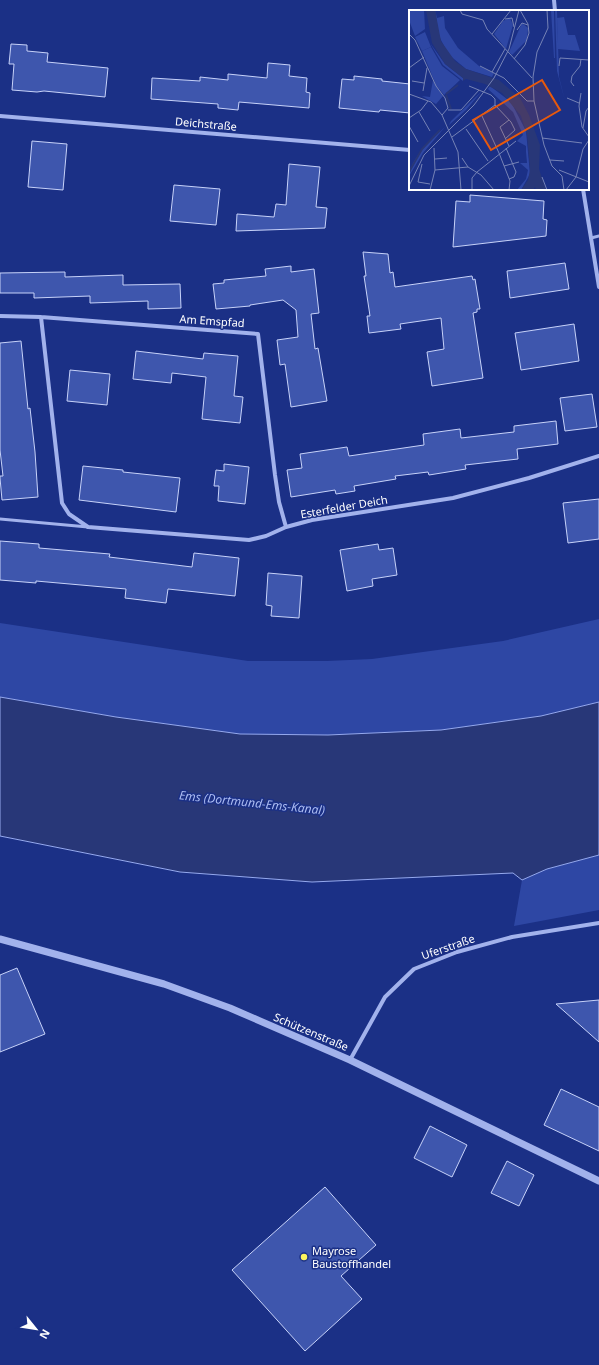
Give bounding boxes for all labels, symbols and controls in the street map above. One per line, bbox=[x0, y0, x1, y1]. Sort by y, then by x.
inset map bbox=[409, 10, 589, 190]
street label: Deichstraße bbox=[174, 113, 238, 134]
street label: Am Emspfad bbox=[179, 311, 245, 330]
street label: Esterfelder Deich bbox=[299, 491, 389, 522]
water label: Ems (Dortmund-Ems-Kanal) bbox=[178, 786, 326, 819]
street label: Uferstraße bbox=[419, 930, 476, 963]
street label: Schützenstraße bbox=[271, 1009, 351, 1054]
place label: Mayrose Baustoffhandel bbox=[312, 1243, 391, 1271]
marker: Mayrose Baustoffhandel bbox=[299, 1252, 309, 1262]
north arrow bbox=[16, 1309, 56, 1349]
text: N bbox=[36, 1327, 54, 1342]

